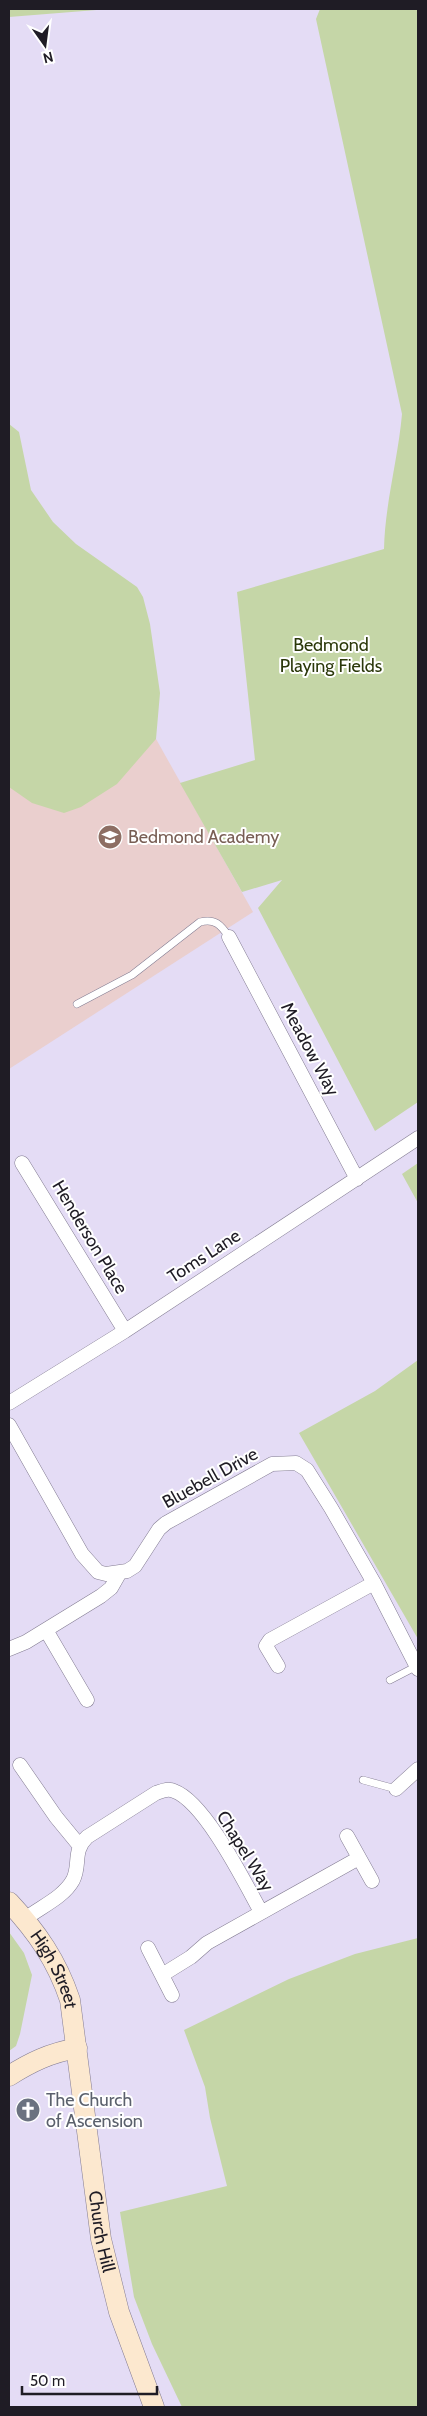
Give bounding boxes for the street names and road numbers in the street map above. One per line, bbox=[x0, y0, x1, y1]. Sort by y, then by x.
street label: Meadow Way bbox=[276, 998, 344, 1100]
street label: Henderson Place bbox=[47, 1176, 133, 1298]
street label: Toms Lane bbox=[163, 1224, 245, 1288]
street label: Bluebell Drive bbox=[158, 1443, 262, 1513]
street label: Chapel Way bbox=[212, 1807, 278, 1895]
street label: High Street bbox=[25, 1926, 82, 2010]
street label: Church Hill bbox=[84, 2189, 120, 2275]

